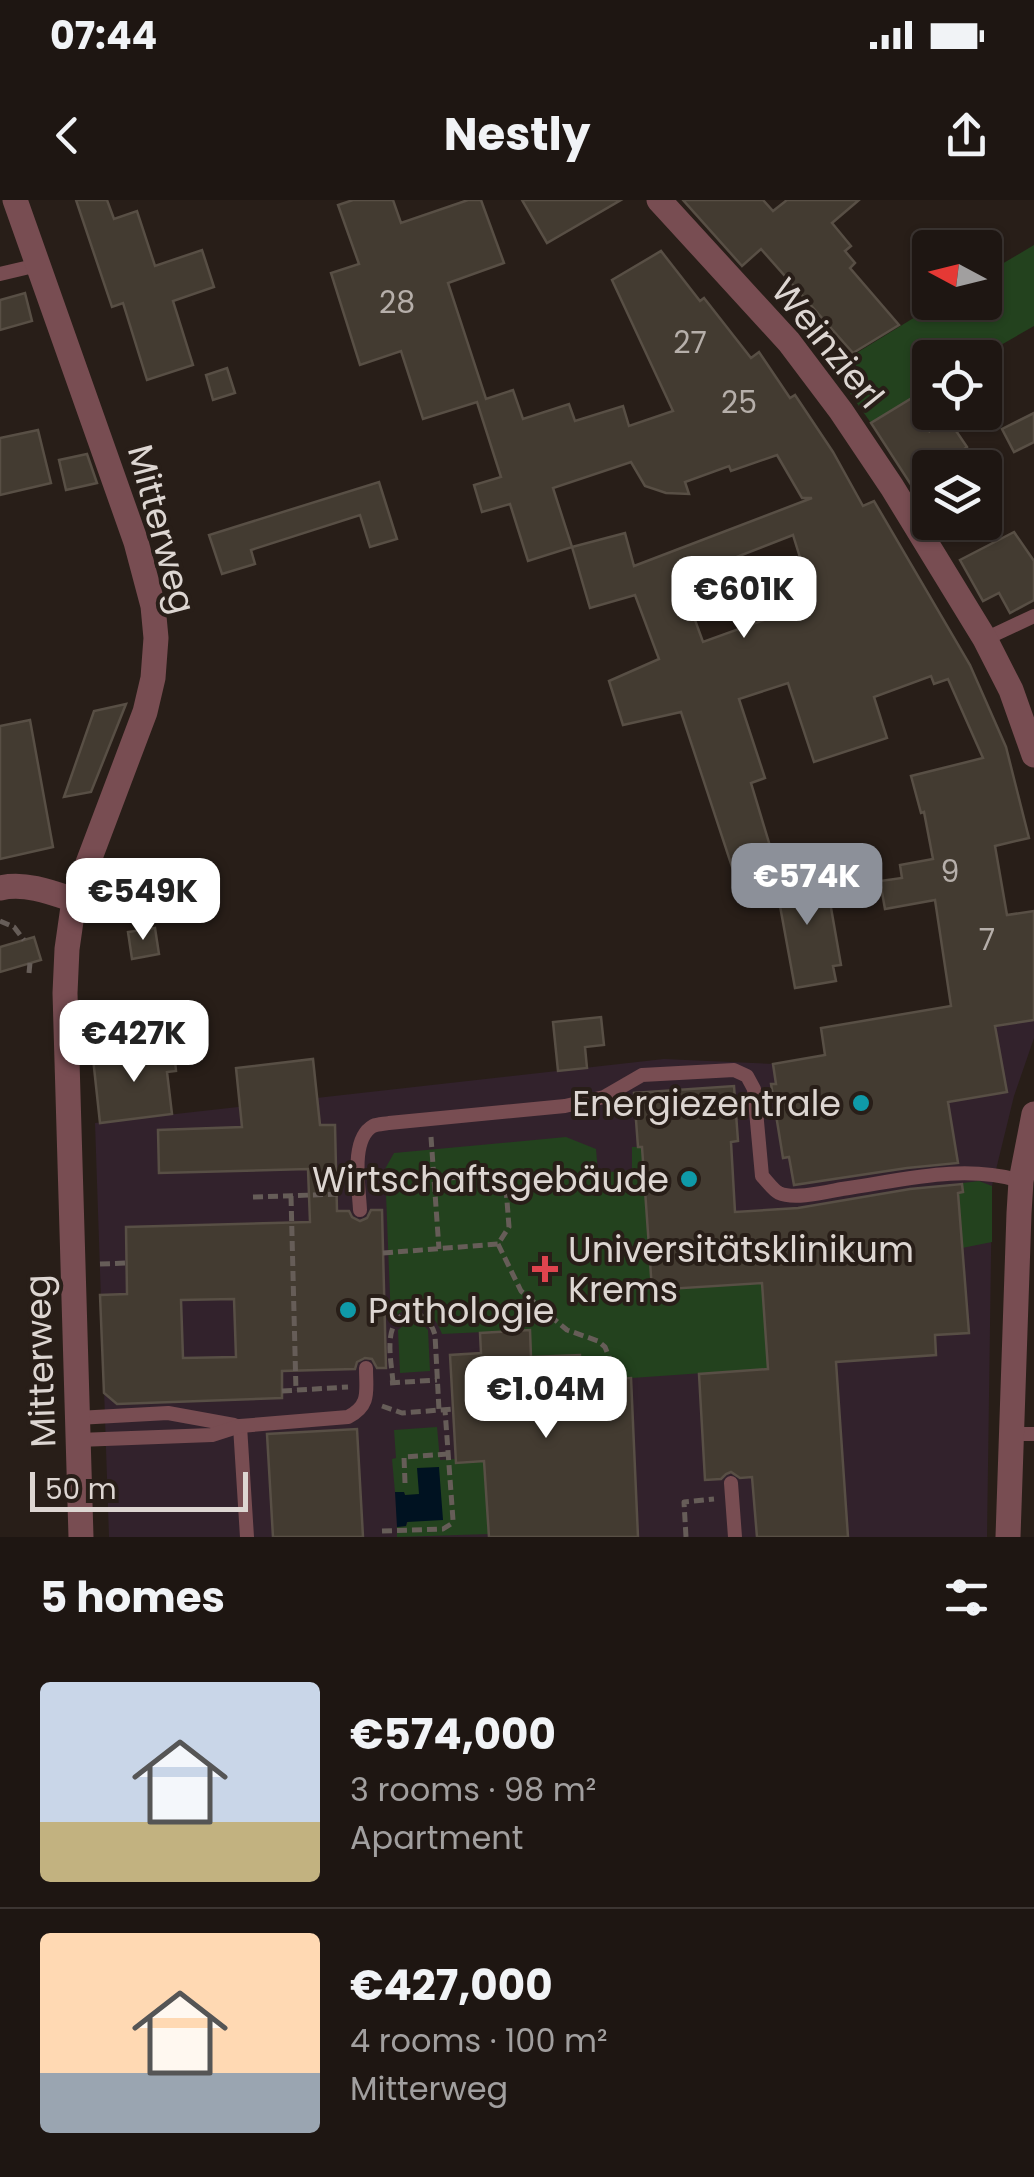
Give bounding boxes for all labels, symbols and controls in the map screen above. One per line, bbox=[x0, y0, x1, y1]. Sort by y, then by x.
text: 07:44 bbox=[50, 9, 157, 62]
text: Nestly bbox=[444, 103, 590, 166]
icon: back bbox=[40, 108, 95, 163]
icon: share bbox=[939, 108, 994, 163]
north arrow bbox=[912, 230, 1002, 320]
map controls bbox=[912, 230, 1002, 540]
street label: Weinzierl bbox=[760, 267, 896, 419]
house number: 28 bbox=[379, 281, 415, 324]
house number: 27 bbox=[673, 321, 707, 364]
button: locate bbox=[912, 340, 1002, 430]
house number: 25 bbox=[721, 381, 757, 424]
street label: Mitterweg bbox=[116, 439, 208, 619]
button: layers bbox=[912, 450, 1002, 540]
pin: €601K bbox=[674, 556, 814, 641]
text: €601K bbox=[693, 566, 795, 611]
pin: €574K bbox=[737, 843, 877, 928]
house number: 9 bbox=[941, 850, 959, 893]
text: €574K bbox=[753, 853, 861, 898]
pin: €549K bbox=[73, 858, 213, 943]
text: €549K bbox=[88, 868, 198, 913]
house number: 7 bbox=[979, 918, 995, 961]
pin: €427K bbox=[64, 1000, 204, 1085]
text: €427K bbox=[82, 1010, 186, 1055]
place label: Energiezentrale bbox=[572, 1079, 841, 1128]
marker: Energiezentrale bbox=[850, 1092, 872, 1114]
place label: Wirtschaftsgebäude bbox=[312, 1155, 669, 1204]
marker: Wirtschaftsgebäude bbox=[678, 1168, 700, 1190]
place label: Universitätsklinikum Krems bbox=[568, 1225, 914, 1314]
marker: Universitätsklinikum Krems bbox=[532, 1256, 558, 1282]
street label: Mitterweg bbox=[12, 1274, 68, 1448]
place label: Pathologie bbox=[368, 1286, 554, 1335]
marker: Pathologie bbox=[337, 1299, 359, 1321]
pin: €1.04M bbox=[465, 1356, 627, 1441]
text: €1.04M bbox=[487, 1366, 605, 1411]
scale bar bbox=[30, 1467, 248, 1512]
text: 50 m bbox=[45, 1470, 116, 1509]
text: 5 homes bbox=[40, 1568, 225, 1627]
icon: filters bbox=[939, 1570, 994, 1625]
text: €574,000 bbox=[350, 1705, 556, 1764]
icon: home bbox=[120, 1722, 240, 1842]
text: 3 rooms · 98 m² bbox=[350, 1767, 596, 1812]
text: Apartment bbox=[350, 1815, 523, 1860]
text: €427,000 bbox=[350, 1956, 553, 2015]
icon: home bbox=[120, 1973, 240, 2093]
text: 4 rooms · 100 m² bbox=[350, 2018, 608, 2063]
text: Mitterweg bbox=[350, 2066, 508, 2111]

